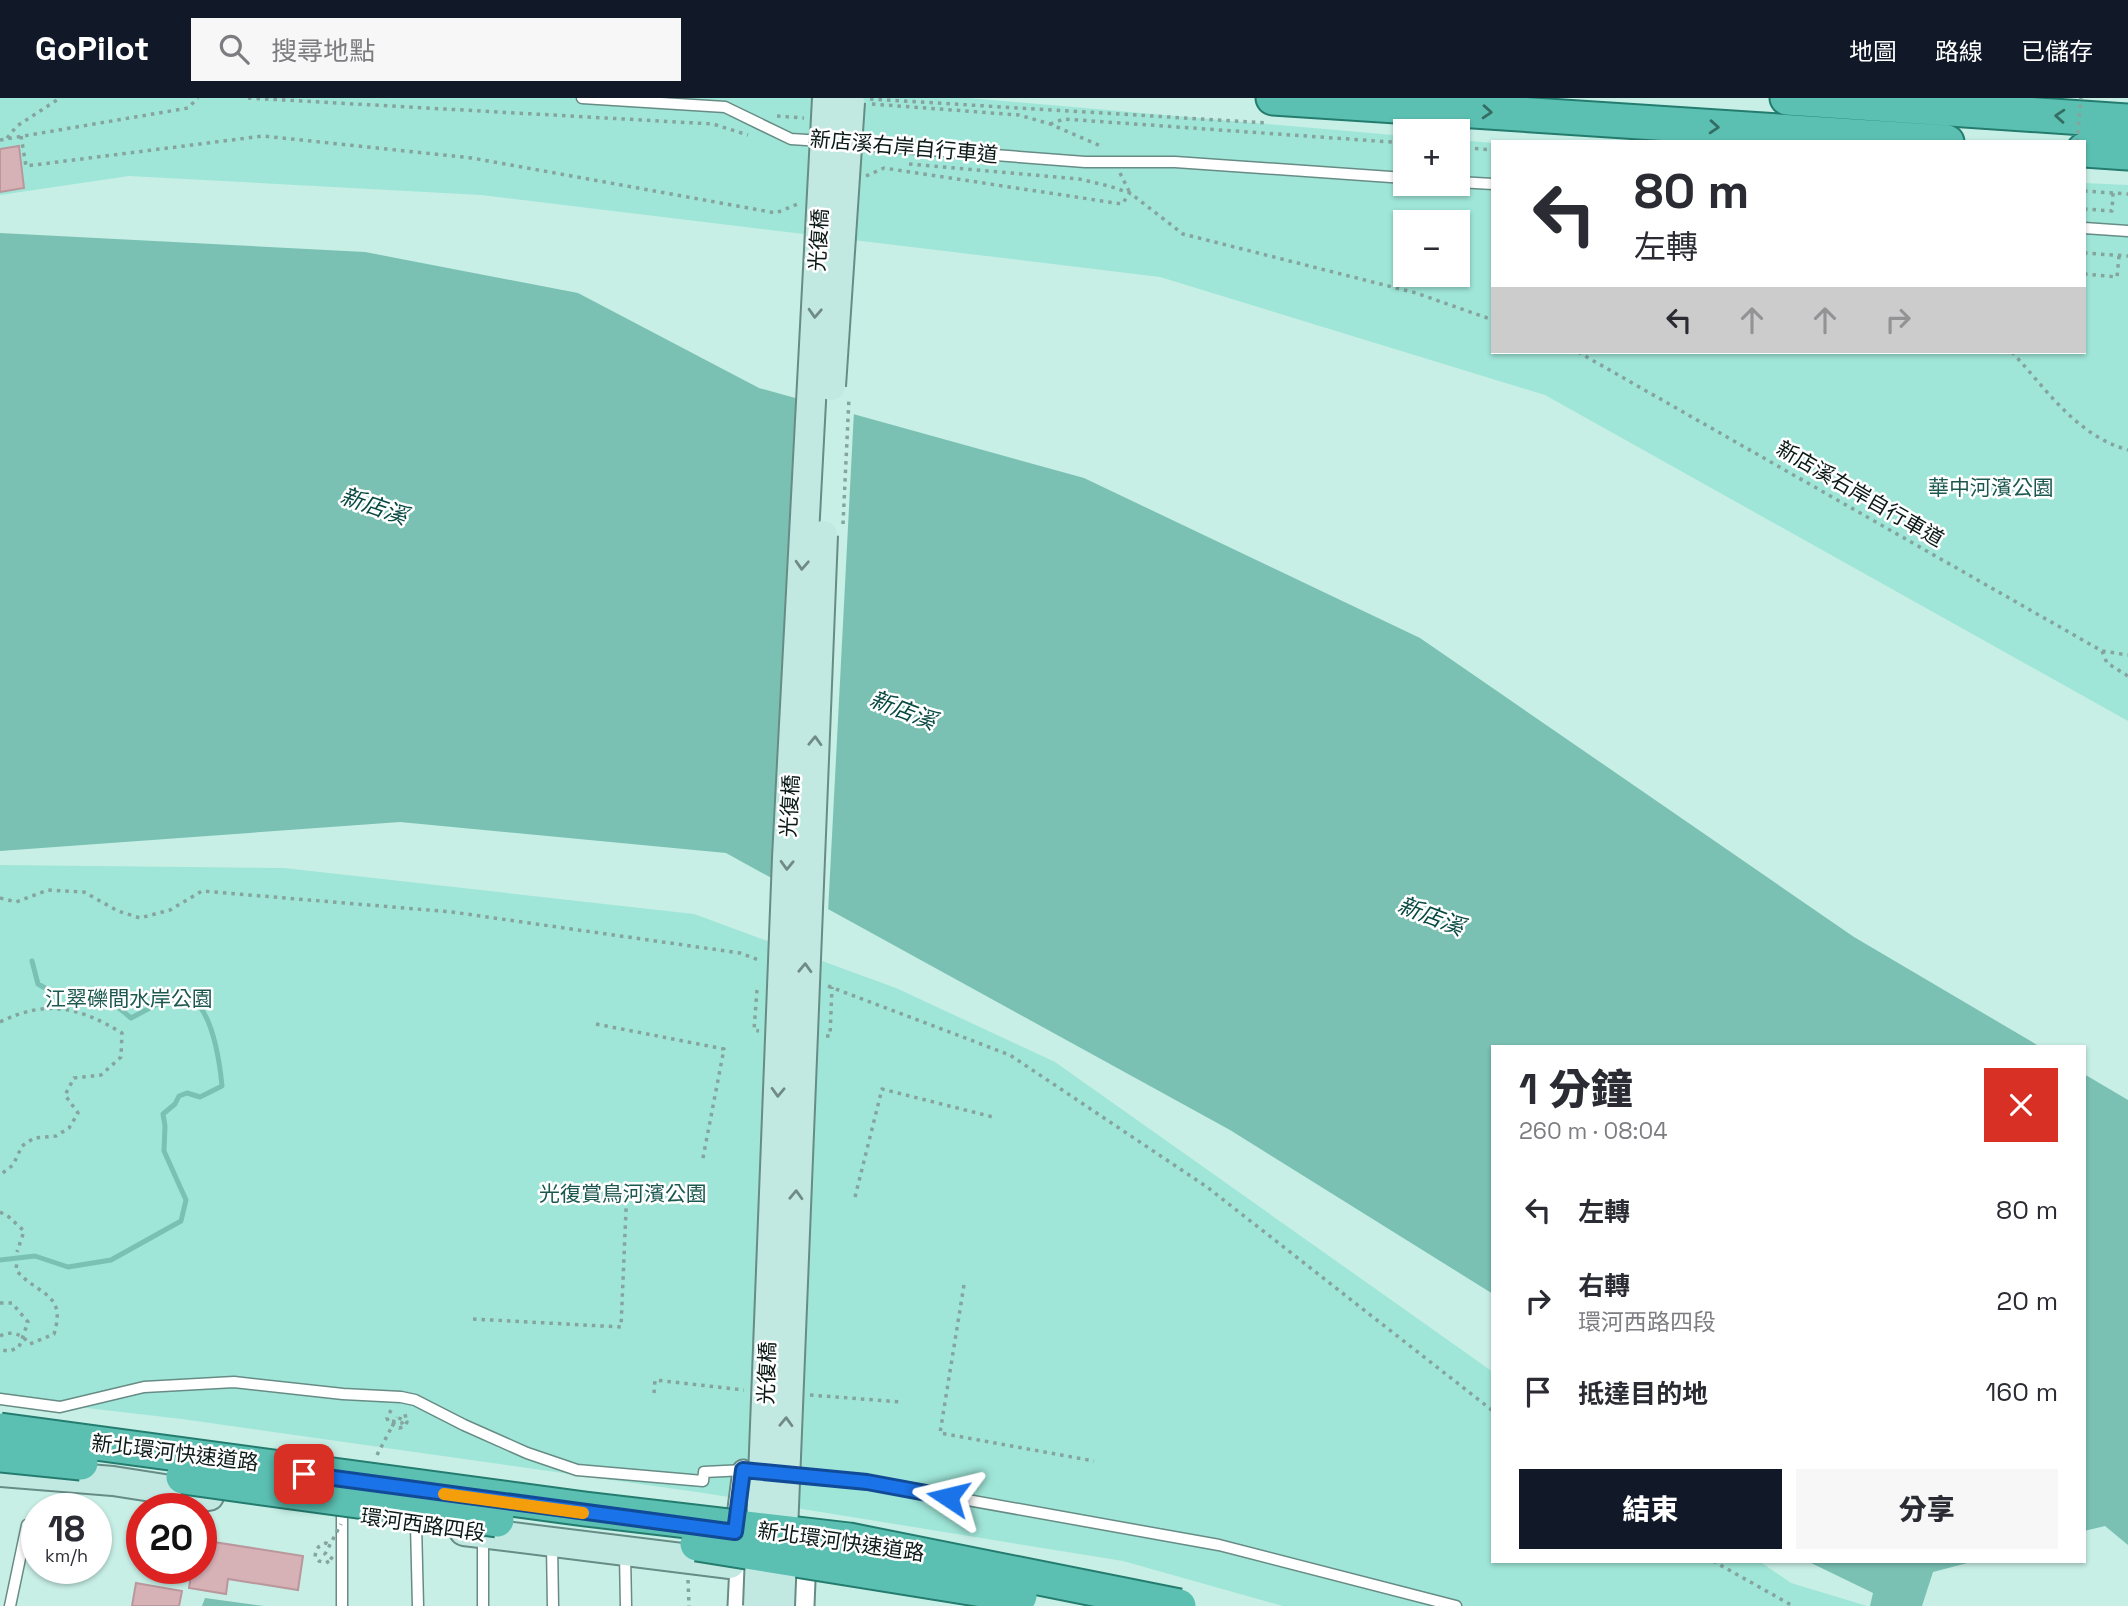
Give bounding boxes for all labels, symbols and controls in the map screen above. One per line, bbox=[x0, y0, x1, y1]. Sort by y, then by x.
search box bbox=[191, 18, 681, 81]
text: GoPilot bbox=[35, 28, 149, 70]
icon: search bbox=[215, 30, 253, 68]
text: 搜尋地點 bbox=[271, 34, 375, 68]
text: 地圖 bbox=[1849, 36, 1897, 67]
text: 路線 bbox=[1935, 36, 1983, 67]
text: 已儲存 bbox=[2021, 36, 2093, 67]
one-way arrow bbox=[1482, 104, 1493, 119]
one-way arrow bbox=[2054, 109, 2065, 124]
map controls bbox=[1393, 119, 1470, 287]
button: + bbox=[1393, 119, 1470, 196]
one-way arrow bbox=[1709, 119, 1720, 134]
street label: 新店溪右岸自行車道 bbox=[809, 125, 999, 168]
text: 80 m bbox=[1634, 160, 1749, 222]
icon: left bbox=[1519, 168, 1610, 259]
street label: 光復橋 bbox=[803, 208, 834, 272]
button: − bbox=[1393, 210, 1470, 287]
text: 左轉 bbox=[1634, 227, 1698, 267]
icon: left bbox=[1660, 301, 1698, 339]
icon: ahead bbox=[1733, 301, 1771, 339]
icon: ahead bbox=[1806, 301, 1844, 339]
icon: right bbox=[1879, 301, 1917, 339]
one-way arrow bbox=[808, 308, 823, 319]
street label: 新店溪右岸自行車道 bbox=[1772, 435, 1949, 553]
park label: 華中河濱公園 bbox=[1928, 474, 2054, 501]
water label: 新店溪 bbox=[336, 481, 414, 532]
one-way arrow bbox=[795, 559, 810, 570]
water label: 新店溪 bbox=[865, 684, 943, 737]
one-way arrow bbox=[807, 735, 822, 746]
street label: 光復橋 bbox=[774, 774, 805, 838]
one-way arrow bbox=[779, 860, 794, 871]
water label: 新店溪 bbox=[1393, 890, 1471, 943]
one-way arrow bbox=[798, 962, 813, 973]
park label: 江翠礫間水岸公園 bbox=[45, 985, 213, 1012]
text: 1 分鐘 bbox=[1519, 1063, 1633, 1116]
button: close bbox=[1984, 1068, 2058, 1142]
one-way arrow bbox=[770, 1087, 785, 1098]
text: 260 m · 08:04 bbox=[1519, 1116, 1668, 1146]
park label: 光復賞鳥河濱公園 bbox=[539, 1180, 707, 1207]
one-way arrow bbox=[788, 1189, 803, 1200]
icon: left bbox=[1519, 1191, 1557, 1229]
text: 80 m bbox=[1996, 1193, 2058, 1227]
text: 左轉 bbox=[1578, 1195, 1630, 1229]
text: 右轉 bbox=[1578, 1269, 1630, 1303]
icon: right bbox=[1519, 1282, 1557, 1320]
text: 20 m bbox=[1997, 1284, 2058, 1318]
text: 環河西路四段 bbox=[1578, 1307, 1716, 1337]
street label: 光復橋 bbox=[752, 1341, 781, 1405]
icon: arrive bbox=[1519, 1373, 1557, 1411]
text: 160 m bbox=[1986, 1375, 2058, 1409]
text: 抵達目的地 bbox=[1578, 1377, 1708, 1411]
one-way arrow bbox=[779, 1417, 794, 1428]
street label: 新北環河快速道路 bbox=[90, 1429, 260, 1476]
pin bbox=[274, 1444, 334, 1504]
icon: arrive bbox=[285, 1455, 323, 1493]
position arrow bbox=[911, 1460, 985, 1534]
button: 結束 bbox=[1519, 1469, 1782, 1549]
button: 分享 bbox=[1796, 1469, 2058, 1549]
speed limit sign: 20 bbox=[126, 1493, 217, 1584]
street label: 環河西路四段 bbox=[359, 1502, 487, 1547]
text: 18 bbox=[48, 1507, 85, 1551]
street label: 新北環河快速道路 bbox=[756, 1516, 926, 1567]
text: km/h bbox=[45, 1544, 88, 1567]

